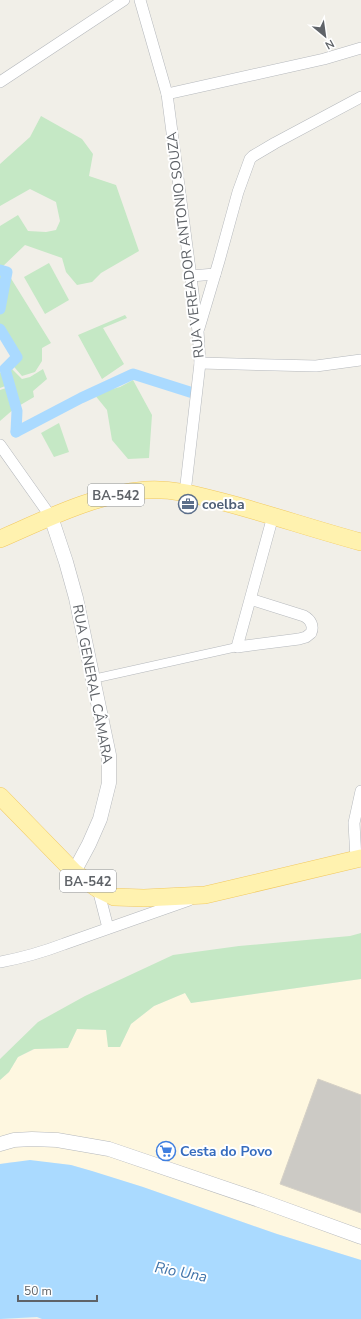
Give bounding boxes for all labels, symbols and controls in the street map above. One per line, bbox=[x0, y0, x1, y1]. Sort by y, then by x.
north arrow bbox=[305, 16, 345, 56]
text: N bbox=[322, 36, 337, 53]
street label: RUA VEREADOR ANTONIO SOUZA bbox=[162, 131, 209, 359]
road number: BA-542 bbox=[88, 484, 144, 506]
office icon: coelba bbox=[177, 493, 199, 515]
place label: coelba bbox=[202, 495, 245, 514]
street label: RUA GENERAL CÂMARA bbox=[68, 603, 117, 765]
road number: BA-542 bbox=[60, 870, 116, 892]
supermarket icon: Cesta do Povo bbox=[155, 1140, 177, 1162]
place label: Cesta do Povo bbox=[180, 1142, 272, 1161]
water label: Rio Una bbox=[153, 1257, 209, 1287]
scale bar bbox=[18, 1277, 97, 1303]
text: 50 m bbox=[24, 1283, 52, 1299]

